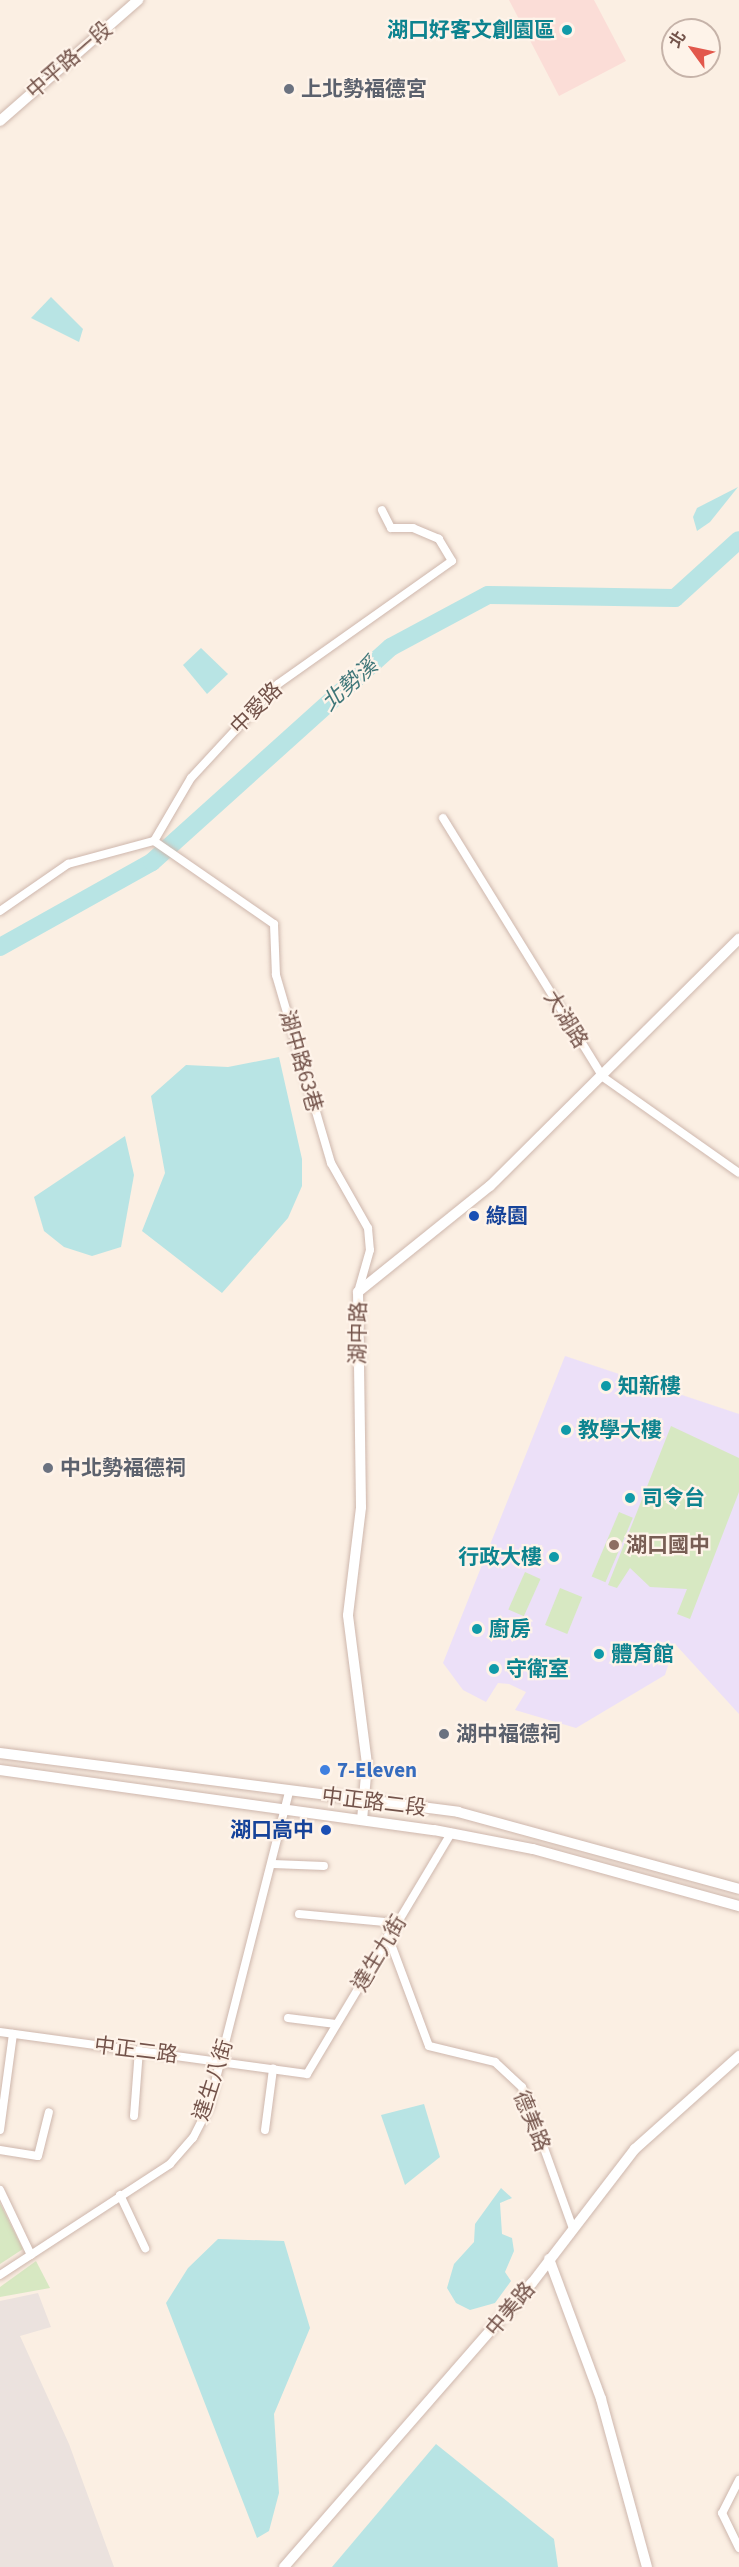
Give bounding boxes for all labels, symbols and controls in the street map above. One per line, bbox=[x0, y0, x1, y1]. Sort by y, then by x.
street label: 中平路一段 bbox=[21, 16, 117, 104]
place label: 湖口好客文創園區 bbox=[387, 17, 555, 43]
north arrow bbox=[661, 18, 721, 78]
marker: 湖口好客文創園區 bbox=[560, 23, 574, 37]
text: 北 bbox=[664, 27, 691, 52]
place label: 上北勢福德宮 bbox=[301, 76, 427, 102]
marker: 上北勢福德宮 bbox=[282, 82, 296, 96]
water label: 北勢溪 bbox=[317, 653, 383, 717]
street label: 中愛路 bbox=[225, 677, 287, 739]
street label: 大湖路 bbox=[539, 986, 593, 1052]
street label: 湖中路63巷 bbox=[274, 1007, 328, 1115]
place label: 綠園 bbox=[486, 1203, 528, 1229]
marker: 綠園 bbox=[467, 1209, 481, 1223]
street label: 湖中路 bbox=[345, 1301, 371, 1365]
place label: 知新樓 bbox=[618, 1373, 681, 1399]
marker: 知新樓 bbox=[599, 1379, 613, 1393]
place label: 教學大樓 bbox=[578, 1417, 662, 1443]
marker: 教學大樓 bbox=[559, 1423, 573, 1437]
place label: 中北勢福德祠 bbox=[60, 1455, 186, 1481]
marker: 中北勢福德祠 bbox=[41, 1461, 55, 1475]
place label: 司令台 bbox=[642, 1485, 705, 1511]
marker: 司令台 bbox=[623, 1491, 637, 1505]
place label: 湖口國中 bbox=[626, 1532, 710, 1558]
marker: 湖口國中 bbox=[607, 1538, 621, 1552]
place label: 行政大樓 bbox=[458, 1544, 542, 1570]
marker: 行政大樓 bbox=[547, 1550, 561, 1564]
place label: 廚房 bbox=[489, 1616, 531, 1642]
marker: 廚房 bbox=[470, 1622, 484, 1636]
place label: 體育館 bbox=[611, 1641, 674, 1667]
marker: 體育館 bbox=[592, 1647, 606, 1661]
place label: 守衛室 bbox=[506, 1656, 569, 1682]
marker: 守衛室 bbox=[487, 1662, 501, 1676]
place label: 湖中福德祠 bbox=[456, 1721, 561, 1747]
marker: 湖中福德祠 bbox=[437, 1727, 451, 1741]
place label: 7-Eleven bbox=[337, 1757, 417, 1783]
marker: 7-Eleven bbox=[318, 1763, 332, 1777]
street label: 中正路二段 bbox=[320, 1783, 428, 1821]
place label: 湖口高中 bbox=[230, 1817, 314, 1843]
marker: 湖口高中 bbox=[319, 1823, 333, 1837]
street label: 達生九街 bbox=[347, 1911, 411, 1995]
street label: 中正二路 bbox=[93, 2032, 179, 2068]
street label: 達生八街 bbox=[188, 2036, 238, 2124]
street label: 德美路 bbox=[509, 2087, 555, 2155]
street label: 中美路 bbox=[480, 2277, 540, 2341]

